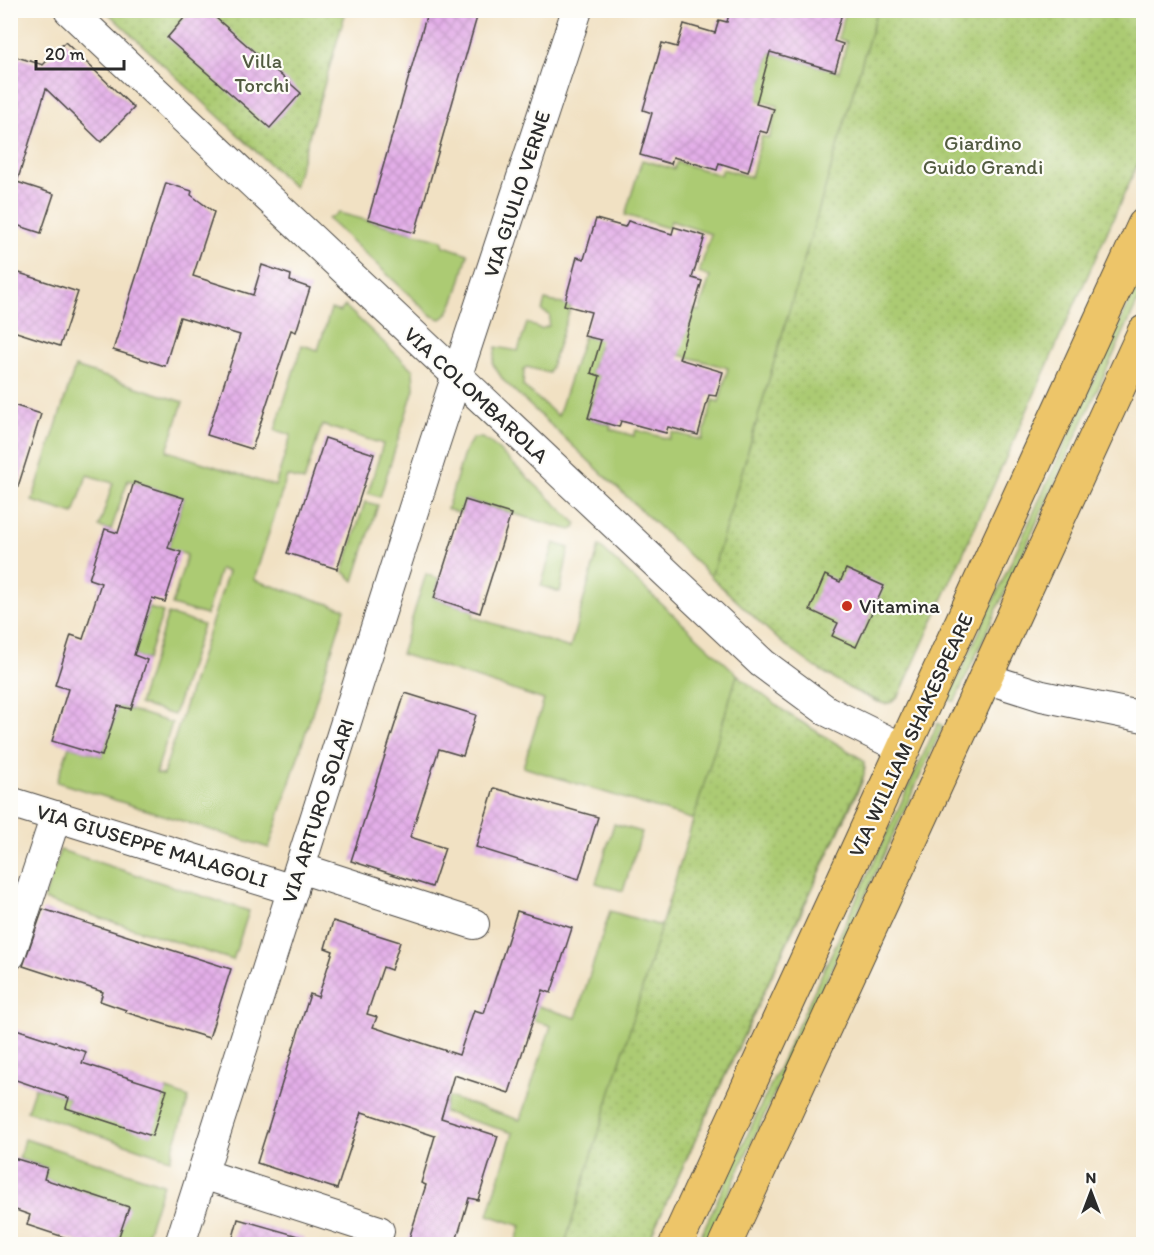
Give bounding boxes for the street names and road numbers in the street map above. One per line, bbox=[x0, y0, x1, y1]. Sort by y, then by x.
street label: VIA GIULIO VERNE bbox=[478, 107, 555, 280]
street label: VIA COLOMBAROLA bbox=[399, 321, 554, 468]
street label: VIA WILLIAM SHAKESPEARE bbox=[843, 609, 978, 861]
street label: VIA ARTURO SOLARI bbox=[276, 716, 359, 906]
street label: VIA GIUSEPPE MALAGOLI bbox=[34, 798, 271, 893]

